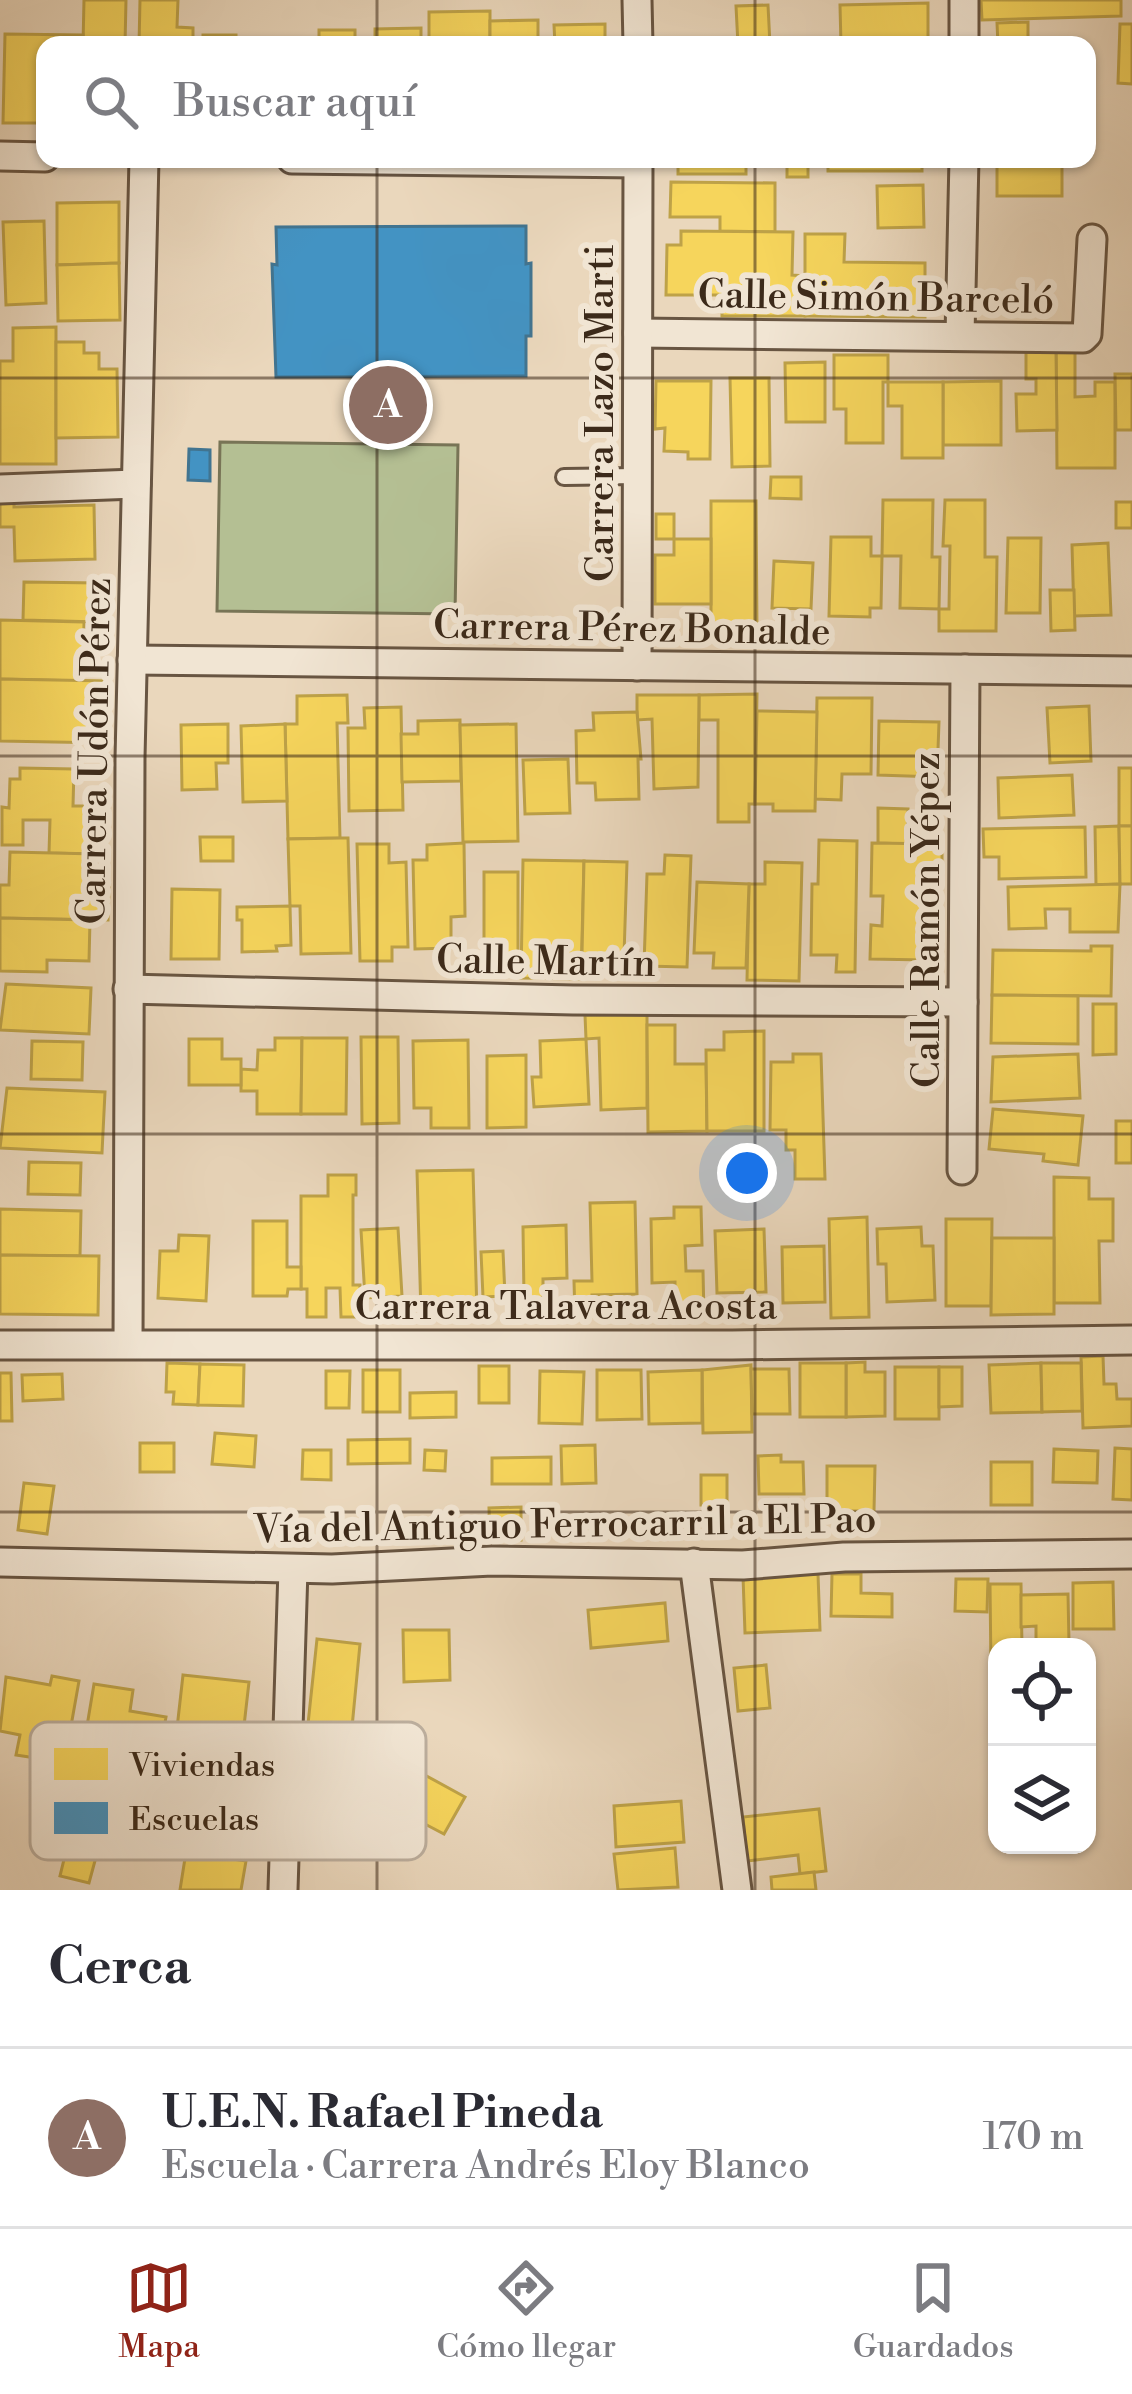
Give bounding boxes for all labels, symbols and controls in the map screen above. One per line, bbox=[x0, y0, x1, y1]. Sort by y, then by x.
search box bbox=[36, 36, 1096, 168]
icon: search bbox=[78, 69, 144, 135]
text: Buscar aquí bbox=[174, 74, 416, 131]
street label: Carrera Lazo Marti bbox=[577, 244, 626, 582]
street label: Calle Simón Barceló bbox=[697, 271, 1055, 326]
pin: A bbox=[349, 360, 427, 450]
street label: Carrera Udón Pérez bbox=[68, 577, 123, 925]
street label: Carrera Pérez Bonalde bbox=[433, 602, 831, 657]
street label: Calle Ramón Yépez bbox=[903, 752, 952, 1088]
street label: Calle Martín bbox=[436, 936, 656, 989]
your location bbox=[717, 1143, 777, 1203]
street label: Carrera Talavera Acosta bbox=[355, 1283, 778, 1332]
street label: Vía del Antiguo Ferrocarril a El Pao bbox=[252, 1496, 877, 1555]
map controls bbox=[988, 1638, 1096, 1854]
button: locate bbox=[988, 1638, 1096, 1746]
legend bbox=[30, 1722, 426, 1860]
text: Viviendas bbox=[128, 1746, 275, 1787]
button: layers bbox=[988, 1746, 1096, 1854]
text: Escuelas bbox=[129, 1800, 259, 1841]
text: Cerca bbox=[48, 1936, 191, 2000]
text: U.E.N. Rafael Pineda bbox=[162, 2085, 603, 2142]
text: A bbox=[73, 2113, 101, 2162]
text: 170 m bbox=[982, 2113, 1084, 2162]
text: Escuela · Carrera Andrés Eloy Blanco bbox=[162, 2142, 810, 2191]
tab: Mapa bbox=[118, 2255, 200, 2368]
tab: Cómo llegar bbox=[436, 2255, 616, 2368]
tab: Guardados bbox=[853, 2255, 1014, 2368]

